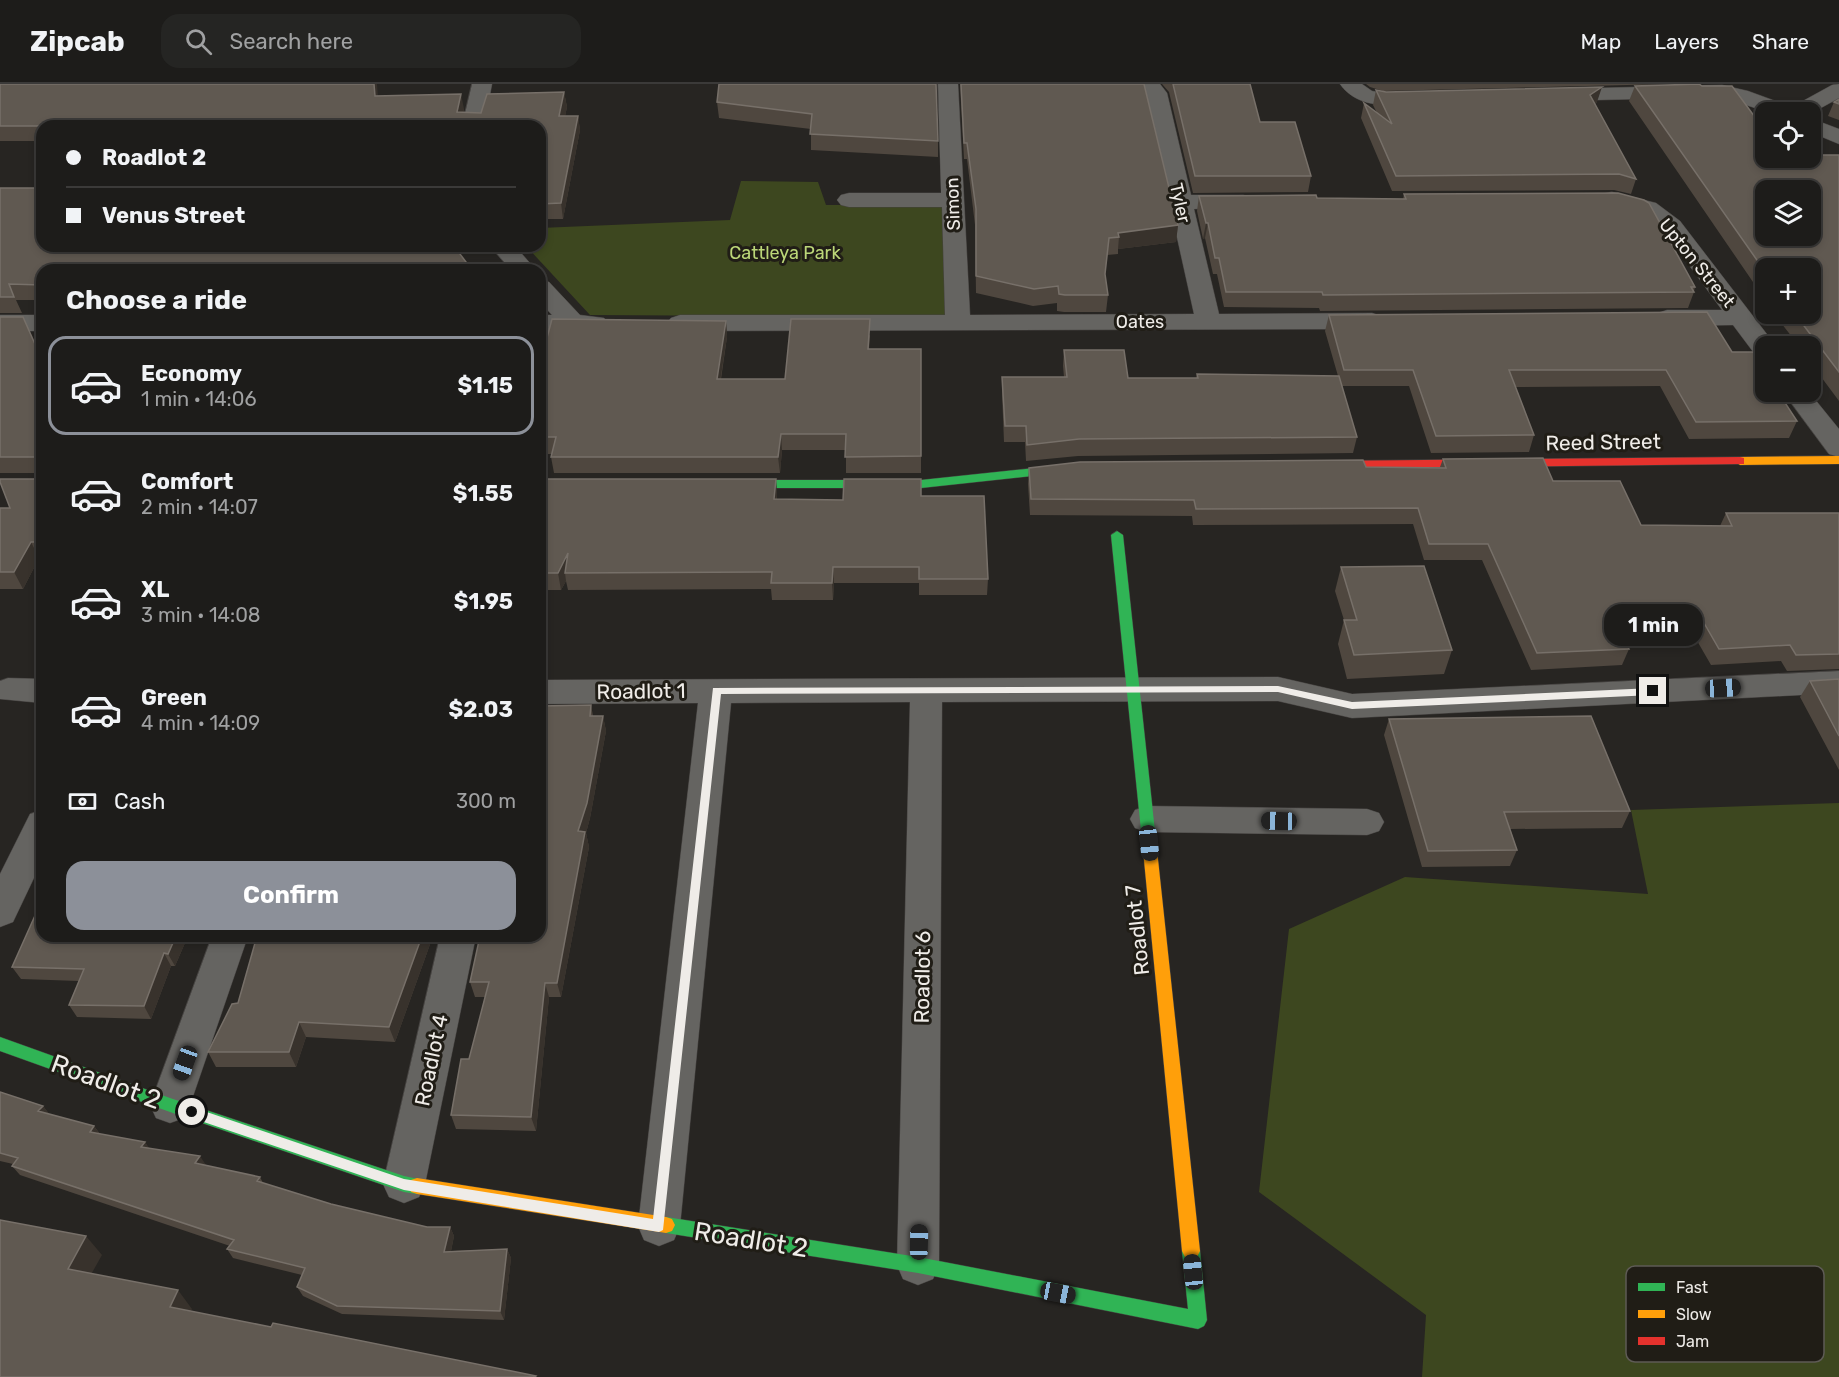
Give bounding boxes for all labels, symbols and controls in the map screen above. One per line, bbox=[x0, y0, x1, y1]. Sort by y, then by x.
search box bbox=[161, 14, 581, 68]
text: Zipcab bbox=[30, 25, 125, 58]
icon: search bbox=[182, 25, 215, 58]
text: Search here bbox=[230, 28, 353, 55]
text: Map bbox=[1580, 29, 1621, 54]
text: Layers bbox=[1654, 29, 1719, 54]
text: Share bbox=[1752, 29, 1809, 54]
map controls bbox=[1755, 102, 1821, 402]
button: locate bbox=[1755, 102, 1821, 168]
text: Roadlot 2 bbox=[102, 144, 206, 171]
street label: Simon bbox=[941, 177, 965, 231]
button: layers bbox=[1755, 180, 1821, 246]
street label: Tyler bbox=[1165, 181, 1195, 225]
text: Venus Street bbox=[102, 202, 245, 229]
street label: Upton Street bbox=[1654, 214, 1740, 312]
park label: Cattleya Park bbox=[729, 242, 841, 264]
button: + bbox=[1755, 258, 1821, 324]
text: Choose a ride bbox=[66, 284, 247, 316]
street label: Oates bbox=[1116, 311, 1164, 333]
button: − bbox=[1755, 336, 1821, 402]
icon: car bbox=[69, 359, 123, 413]
text: Economy bbox=[141, 360, 242, 387]
text: $1.15 bbox=[457, 372, 513, 399]
text: 1 min · 14:06 bbox=[141, 387, 256, 411]
street label: Reed Street bbox=[1545, 428, 1661, 456]
icon: car bbox=[69, 467, 123, 521]
text: Comfort bbox=[141, 468, 233, 495]
text: $1.55 bbox=[453, 480, 513, 507]
text: 2 min · 14:07 bbox=[141, 495, 258, 519]
icon: car bbox=[69, 575, 123, 629]
text: XL bbox=[141, 576, 169, 603]
text: $1.95 bbox=[454, 588, 513, 615]
text: 3 min · 14:08 bbox=[141, 603, 261, 627]
callout: 1 min bbox=[1604, 604, 1702, 646]
text: 1 min bbox=[1628, 613, 1679, 637]
route end bbox=[1639, 677, 1666, 704]
street label: Roadlot 1 bbox=[596, 678, 686, 704]
car bbox=[1705, 678, 1741, 698]
icon: car bbox=[69, 683, 123, 737]
text: Green bbox=[141, 684, 207, 711]
text: $2.03 bbox=[448, 696, 513, 723]
text: 4 min · 14:09 bbox=[141, 711, 260, 735]
icon: cash bbox=[66, 785, 99, 818]
text: Cash bbox=[114, 788, 165, 815]
text: 300 m bbox=[456, 789, 516, 813]
car bbox=[1261, 812, 1297, 830]
car bbox=[1138, 824, 1160, 862]
button: Confirm bbox=[66, 861, 516, 930]
street label: Roadlot 7 bbox=[1120, 883, 1154, 977]
street label: Roadlot 6 bbox=[909, 930, 935, 1024]
street label: Roadlot 4 bbox=[409, 1012, 453, 1108]
car bbox=[170, 1043, 200, 1083]
street label: Roadlot 2 bbox=[47, 1048, 165, 1116]
route start bbox=[178, 1098, 205, 1125]
street label: Roadlot 2 bbox=[692, 1216, 810, 1264]
car bbox=[910, 1224, 928, 1260]
car bbox=[1182, 1253, 1204, 1291]
legend bbox=[1626, 1266, 1824, 1362]
text: Fast bbox=[1676, 1278, 1708, 1297]
car bbox=[1039, 1281, 1077, 1305]
text: Slow bbox=[1676, 1305, 1712, 1324]
text: Jam bbox=[1676, 1332, 1709, 1351]

